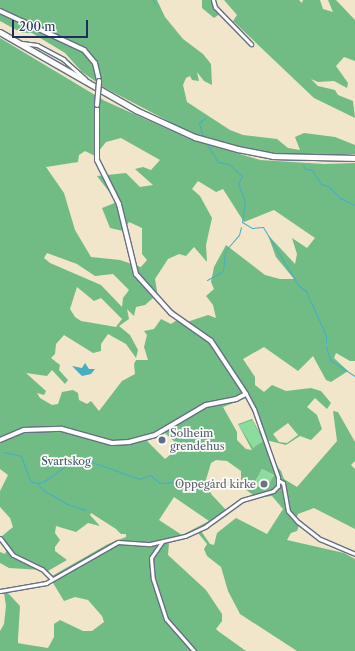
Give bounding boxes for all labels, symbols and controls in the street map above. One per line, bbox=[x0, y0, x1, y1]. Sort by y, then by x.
scale bar bbox=[14, 12, 90, 38]
text: 200 m bbox=[19, 19, 56, 34]
place label: Solheim grendehus bbox=[170, 427, 225, 453]
marker: Solheim grendehus bbox=[157, 435, 167, 445]
park label: Svartskog bbox=[41, 454, 91, 468]
place label: Oppegård kirke bbox=[175, 477, 256, 491]
marker: Oppegård kirke bbox=[259, 479, 269, 489]

